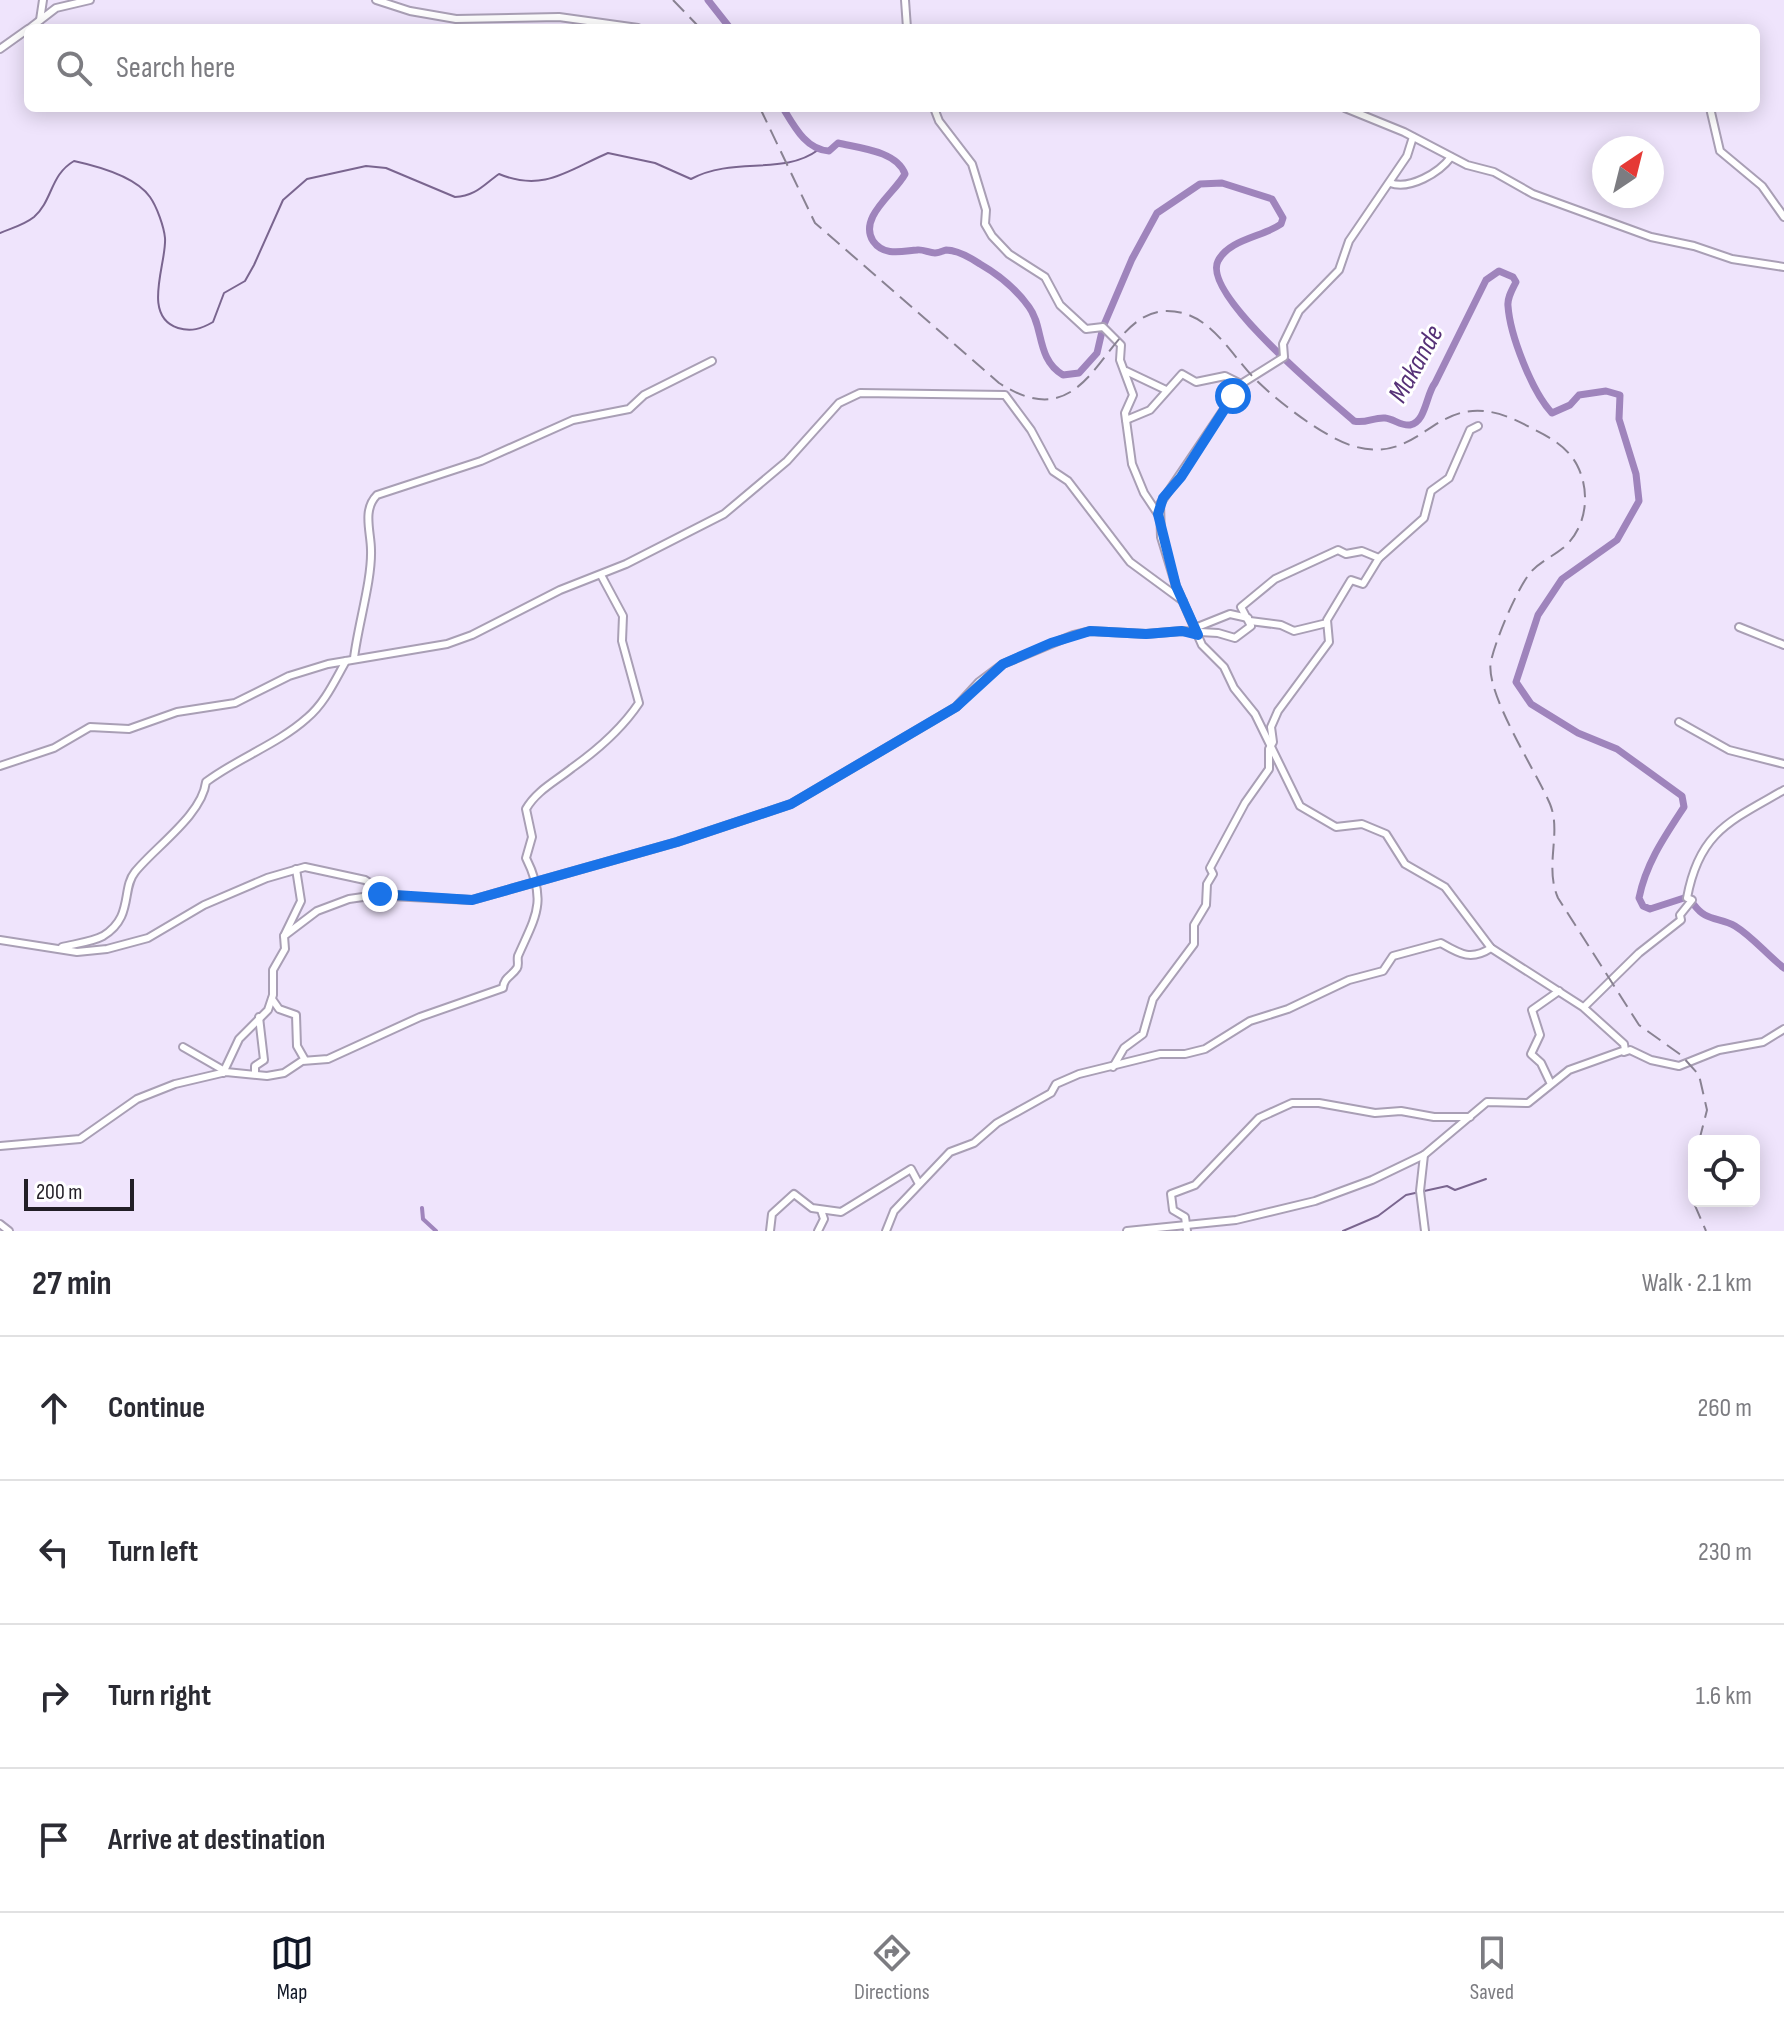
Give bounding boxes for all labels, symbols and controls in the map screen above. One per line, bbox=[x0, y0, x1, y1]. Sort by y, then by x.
search box bbox=[24, 24, 1760, 112]
icon: search bbox=[52, 46, 96, 90]
text: Search here bbox=[116, 50, 235, 86]
north arrow bbox=[1592, 136, 1664, 208]
water label: Makande bbox=[1381, 320, 1451, 408]
route start bbox=[1215, 378, 1251, 414]
route end bbox=[362, 876, 398, 912]
map controls bbox=[1688, 1135, 1760, 1207]
button: locate bbox=[1688, 1135, 1760, 1207]
scale bar bbox=[24, 1175, 134, 1211]
text: 200 m bbox=[36, 1179, 82, 1206]
text: 27 min bbox=[32, 1263, 112, 1304]
text: Walk · 2.1 km bbox=[1642, 1268, 1752, 1299]
icon: ahead bbox=[32, 1386, 76, 1430]
text: Continue bbox=[108, 1390, 205, 1426]
text: 260 m bbox=[1697, 1393, 1752, 1424]
icon: left bbox=[32, 1530, 76, 1574]
text: Turn left bbox=[108, 1534, 198, 1570]
text: 230 m bbox=[1698, 1537, 1752, 1568]
icon: right bbox=[32, 1674, 76, 1718]
text: Turn right bbox=[108, 1678, 211, 1714]
text: 1.6 km bbox=[1696, 1681, 1752, 1712]
icon: arrive bbox=[32, 1818, 76, 1862]
text: Arrive at destination bbox=[108, 1822, 325, 1858]
tab: Map bbox=[270, 1931, 314, 2006]
tab: Directions bbox=[854, 1931, 930, 2006]
tab: Saved bbox=[1470, 1931, 1514, 2006]

